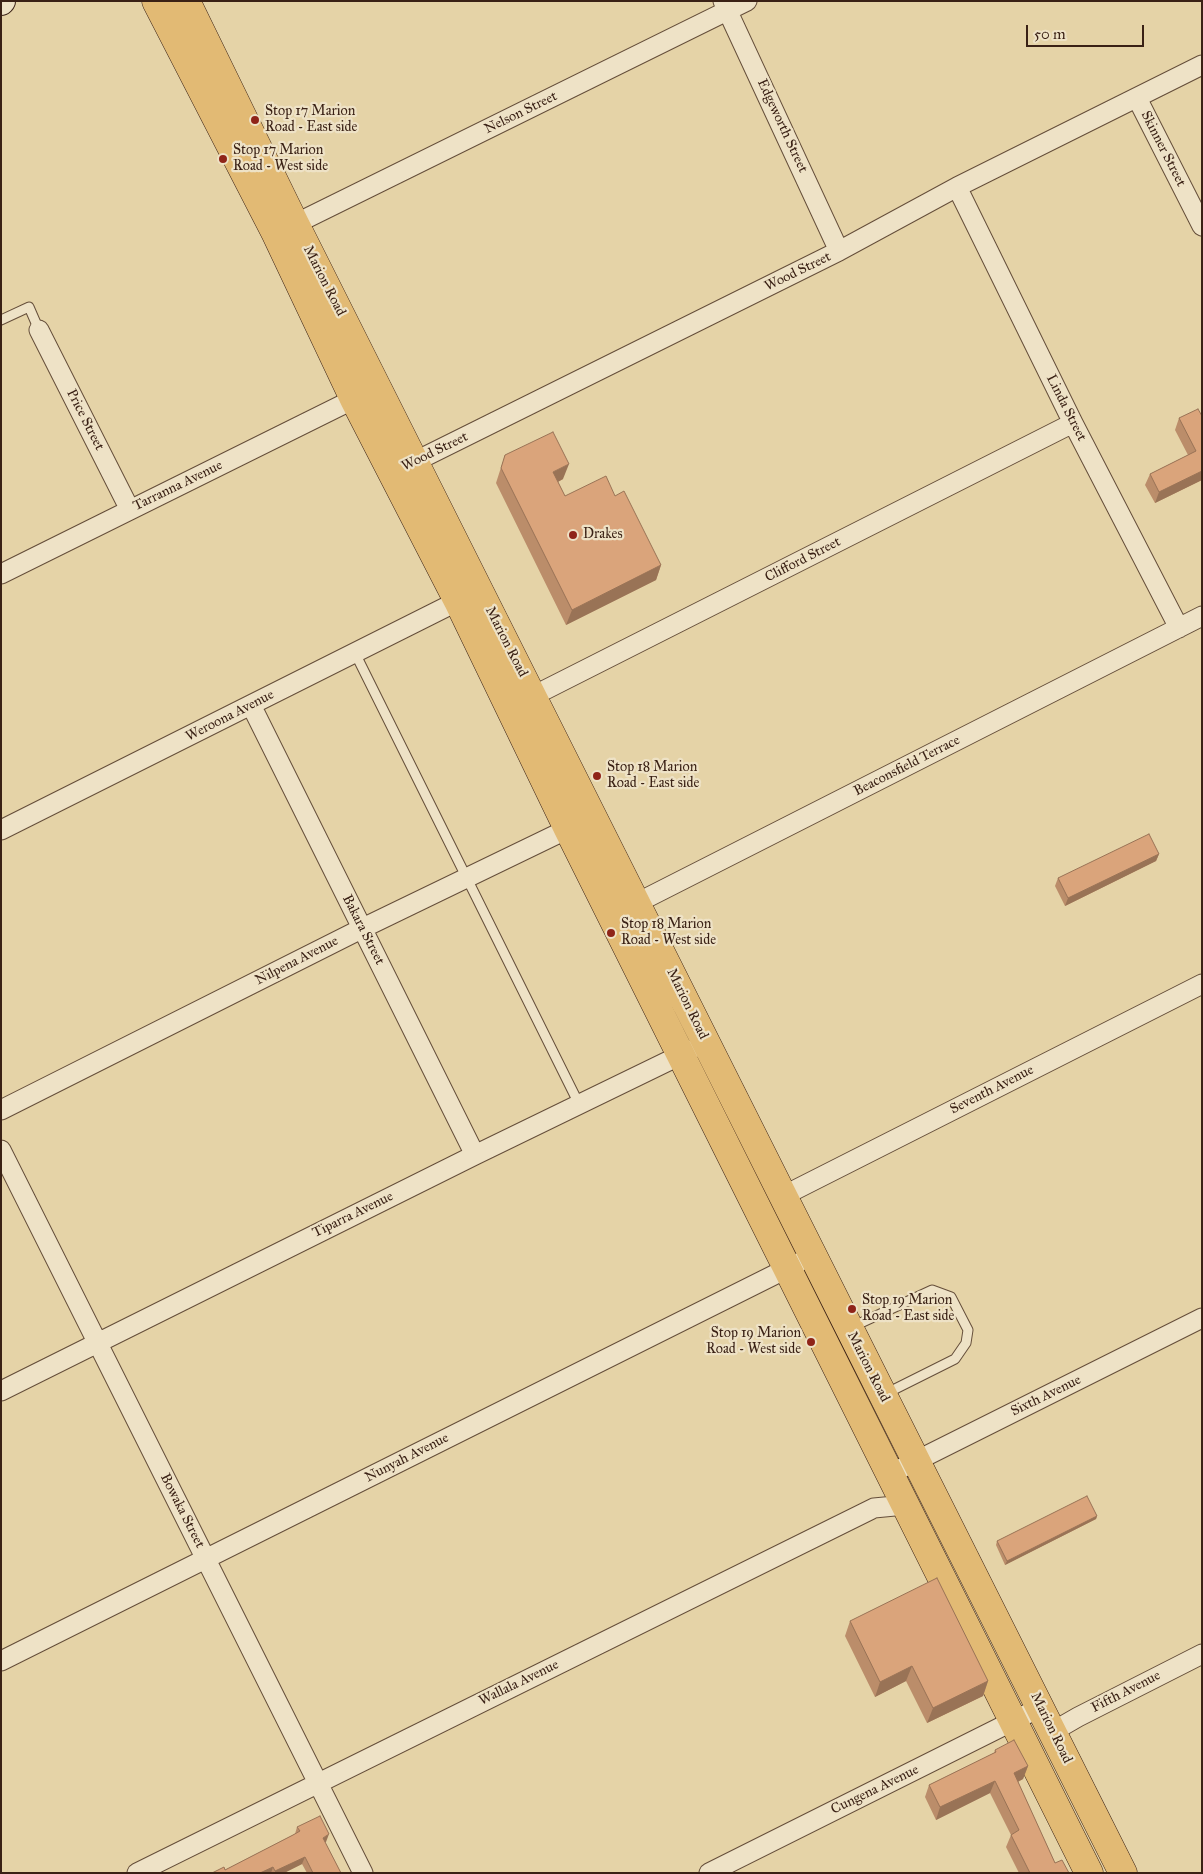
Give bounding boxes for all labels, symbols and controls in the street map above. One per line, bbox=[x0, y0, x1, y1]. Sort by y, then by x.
scale bar bbox=[1028, 15, 1146, 47]
text: 50 m bbox=[1034, 25, 1066, 43]
street label: Edgeworth Street bbox=[753, 77, 811, 175]
street label: Nelson Street bbox=[482, 88, 560, 138]
place label: Stop 17 Marion Road - East side bbox=[265, 104, 357, 136]
street label: Skinner Street bbox=[1137, 108, 1189, 190]
marker: Stop 17 Marion Road - East side bbox=[249, 114, 261, 126]
place label: Stop 17 Marion Road - West side bbox=[233, 143, 328, 176]
marker: Stop 17 Marion Road - West side bbox=[217, 153, 229, 165]
street label: Marion Road bbox=[299, 243, 349, 319]
street label: Wood Street bbox=[762, 249, 834, 295]
street label: Linda Street bbox=[1042, 372, 1090, 444]
street label: Price Street bbox=[62, 387, 108, 453]
street label: Wood Street bbox=[399, 429, 471, 475]
street label: Tarranna Avenue bbox=[131, 457, 225, 515]
place label: Drakes bbox=[583, 527, 623, 543]
marker: Drakes bbox=[567, 529, 579, 541]
street label: Clifford Street bbox=[762, 534, 844, 586]
street label: Marion Road bbox=[481, 604, 531, 680]
street label: Weroona Avenue bbox=[183, 687, 277, 745]
street label: Beaconsfield Terrace bbox=[851, 732, 963, 800]
place label: Stop 18 Marion Road - East side bbox=[607, 760, 699, 792]
marker: Stop 18 Marion Road - East side bbox=[591, 770, 603, 782]
street label: Bakara Street bbox=[338, 892, 388, 968]
place label: Stop 18 Marion Road - West side bbox=[621, 917, 716, 950]
marker: Stop 18 Marion Road - West side bbox=[605, 927, 617, 939]
street label: Nilpena Avenue bbox=[253, 933, 341, 989]
street label: Marion Road bbox=[663, 966, 711, 1042]
street label: Seventh Avenue bbox=[947, 1062, 1037, 1118]
street label: Tiparra Avenue bbox=[310, 1188, 396, 1242]
place label: Stop 19 Marion Road - East side bbox=[862, 1293, 954, 1325]
marker: Stop 19 Marion Road - East side bbox=[846, 1303, 858, 1315]
place label: Stop 19 Marion Road - West side bbox=[706, 1326, 801, 1358]
street label: Marion Road bbox=[843, 1329, 893, 1405]
marker: Stop 19 Marion Road - West side bbox=[805, 1336, 817, 1348]
street label: Sixth Avenue bbox=[1008, 1372, 1084, 1420]
street label: Nunyah Avenue bbox=[362, 1430, 452, 1486]
street label: Bowaka Street bbox=[156, 1471, 208, 1551]
street label: Wallala Avenue bbox=[476, 1656, 562, 1710]
street label: Fifth Avenue bbox=[1089, 1667, 1163, 1717]
street label: Marion Road bbox=[1027, 1690, 1075, 1766]
street label: Cungena Avenue bbox=[828, 1762, 922, 1818]

